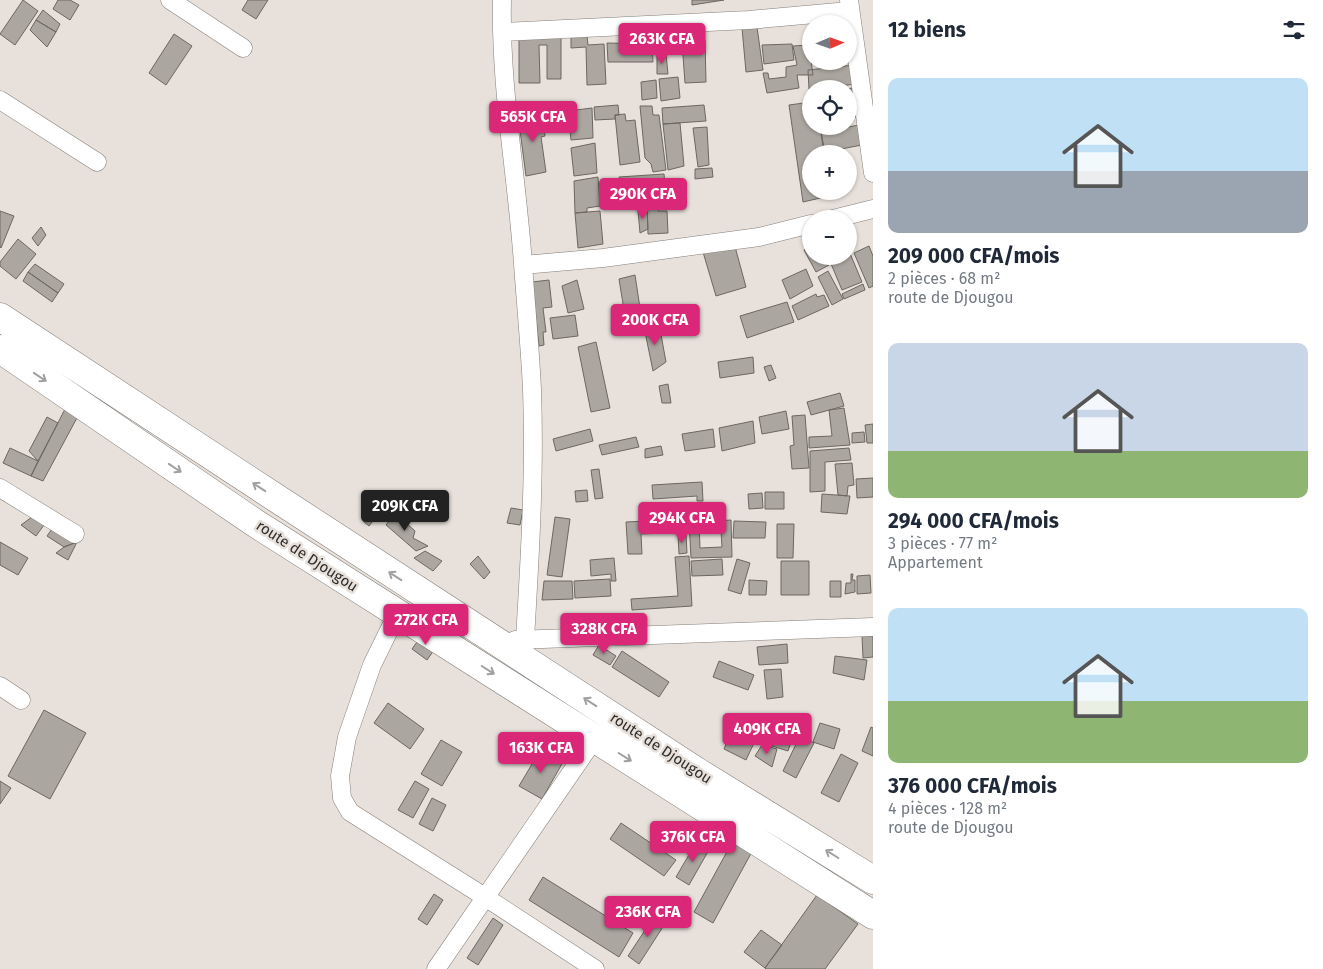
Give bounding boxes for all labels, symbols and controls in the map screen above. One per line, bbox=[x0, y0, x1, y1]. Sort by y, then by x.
north arrow bbox=[802, 15, 858, 70]
map controls bbox=[802, 15, 857, 265]
icon: filters bbox=[1280, 16, 1308, 44]
text: 12 biens bbox=[888, 17, 966, 43]
pin: 263K CFA bbox=[610, 22, 714, 65]
text: 263K CFA bbox=[629, 29, 695, 48]
button: locate bbox=[802, 80, 857, 135]
pin: 565K CFA bbox=[481, 100, 585, 143]
text: 565K CFA bbox=[500, 107, 566, 126]
icon: home bbox=[1053, 111, 1143, 201]
button: + bbox=[802, 145, 857, 200]
pin: 290K CFA bbox=[591, 178, 695, 220]
text: 290K CFA bbox=[610, 184, 676, 203]
button: − bbox=[802, 210, 857, 265]
text: 209 000 CFA/mois bbox=[888, 243, 1060, 269]
text: 2 pièces · 68 m² bbox=[888, 269, 1000, 288]
text: route de Djougou bbox=[888, 288, 1014, 307]
pin: 200K CFA bbox=[603, 304, 707, 346]
text: 200K CFA bbox=[622, 310, 688, 329]
one-way arrow bbox=[33, 372, 47, 382]
icon: home bbox=[1053, 376, 1143, 466]
one-way arrow bbox=[168, 463, 182, 473]
one-way arrow bbox=[252, 482, 266, 492]
pin: 209K CFA bbox=[353, 490, 457, 532]
text: 209K CFA bbox=[372, 496, 438, 515]
pin: 294K CFA bbox=[630, 502, 734, 544]
text: 294K CFA bbox=[649, 508, 715, 527]
text: 294 000 CFA/mois bbox=[888, 508, 1059, 534]
street label: route de Djougou bbox=[253, 516, 361, 596]
text: 3 pièces · 77 m² bbox=[888, 534, 997, 553]
text: Appartement bbox=[888, 553, 983, 572]
one-way arrow bbox=[389, 571, 403, 581]
pin: 272K CFA bbox=[374, 604, 478, 646]
text: 272K CFA bbox=[394, 610, 458, 629]
pin: 328K CFA bbox=[552, 612, 656, 655]
text: 328K CFA bbox=[571, 619, 637, 638]
icon: home bbox=[1053, 641, 1143, 731]
one-way arrow bbox=[480, 665, 494, 675]
one-way arrow bbox=[584, 697, 598, 707]
street label: route de Djougou bbox=[607, 708, 715, 788]
pin: 409K CFA bbox=[715, 712, 819, 755]
text: 409K CFA bbox=[734, 719, 800, 738]
pin: 163K CFA bbox=[489, 732, 593, 774]
text: 163K CFA bbox=[509, 738, 573, 757]
one-way arrow bbox=[617, 753, 631, 763]
text: 376 000 CFA/mois bbox=[888, 773, 1057, 799]
text: 4 pièces · 128 m² bbox=[888, 799, 1007, 818]
text: route de Djougou bbox=[888, 818, 1014, 837]
pin: 376K CFA bbox=[641, 820, 745, 863]
text: 376K CFA bbox=[661, 827, 725, 846]
one-way arrow bbox=[825, 849, 839, 859]
pin: 236K CFA bbox=[596, 896, 700, 938]
text: 236K CFA bbox=[615, 902, 681, 921]

